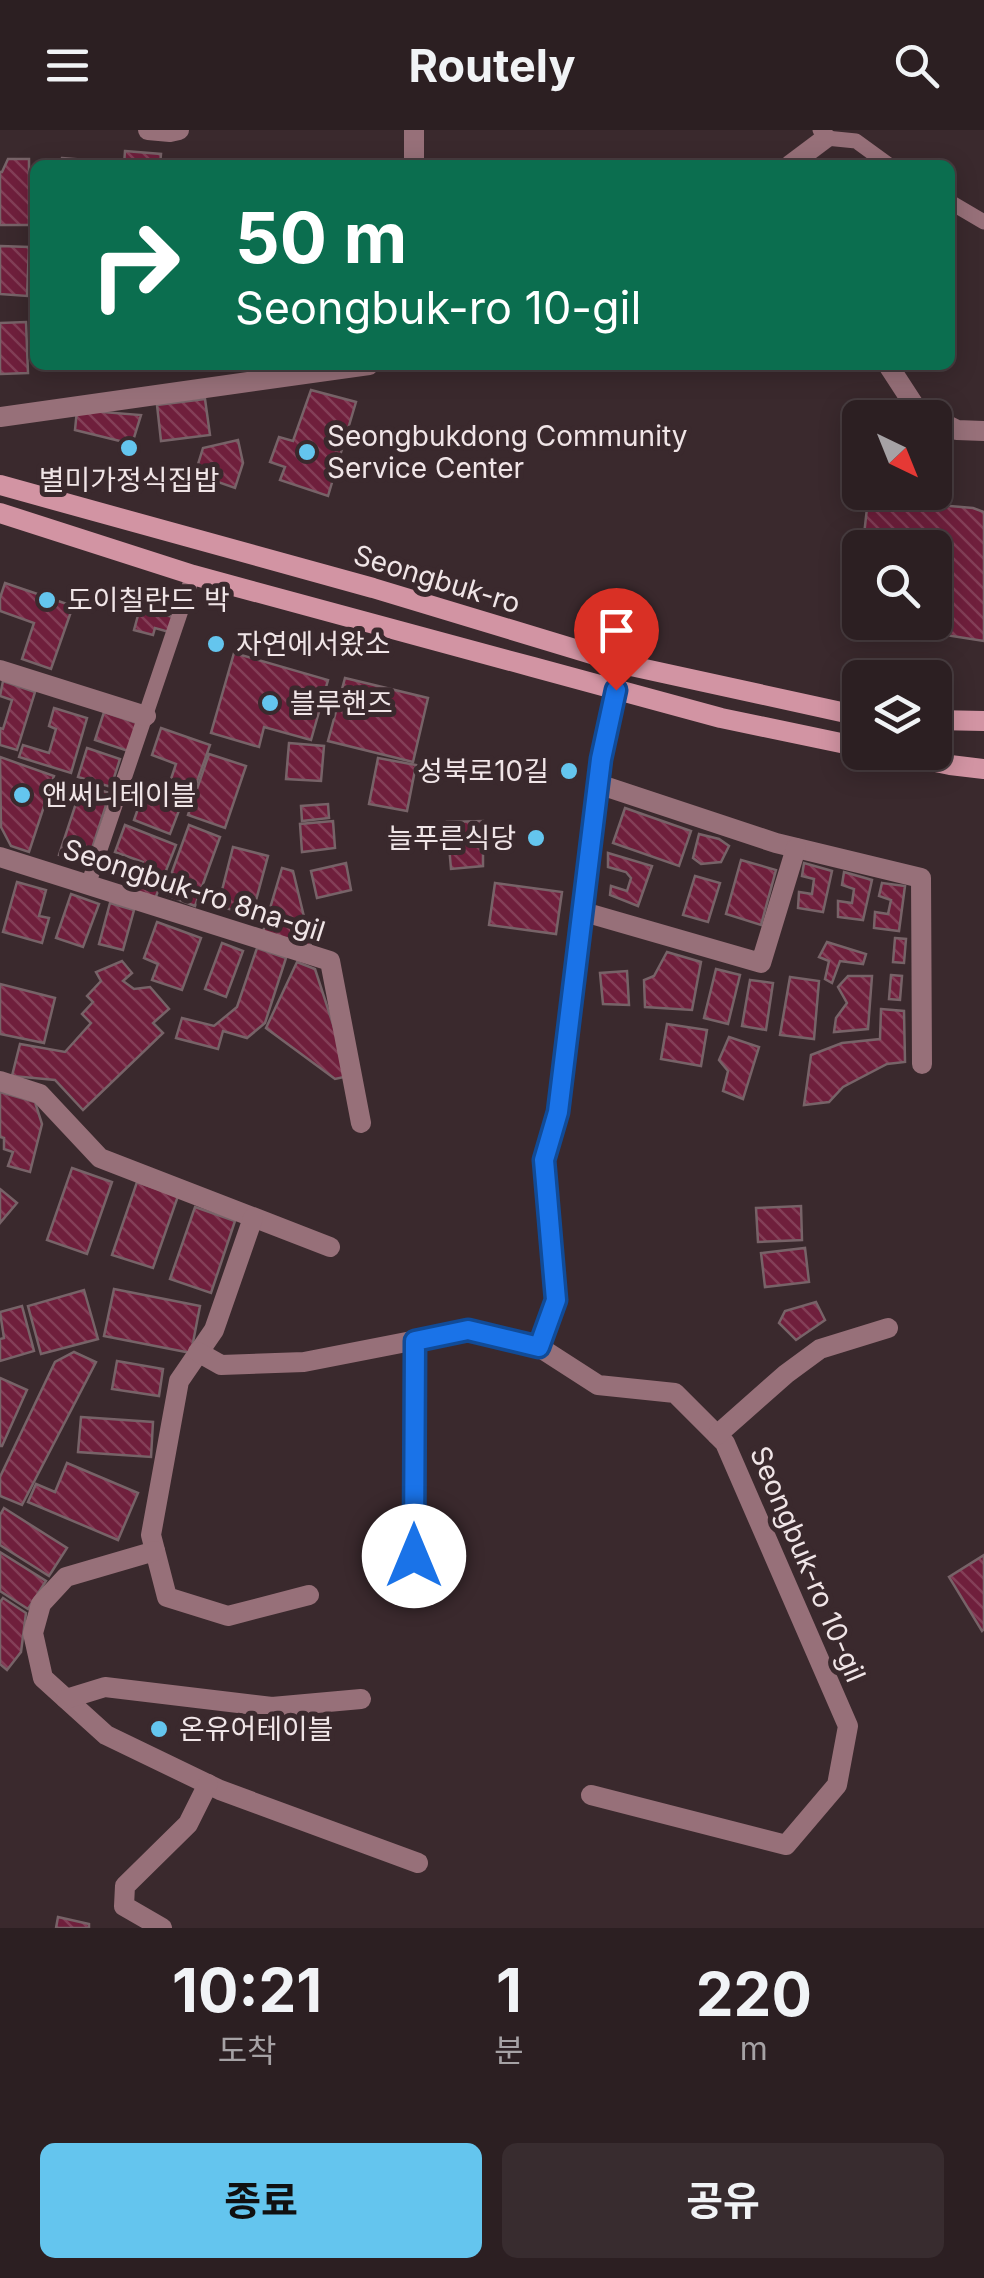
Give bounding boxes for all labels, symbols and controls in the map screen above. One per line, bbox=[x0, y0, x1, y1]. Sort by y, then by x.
icon: menu bbox=[40, 38, 95, 93]
text: Routely bbox=[408, 38, 576, 93]
icon: search bbox=[889, 38, 944, 93]
text: 50 m bbox=[235, 195, 407, 280]
icon: right bbox=[70, 200, 200, 330]
text: Seongbuk-ro 10-gil bbox=[235, 280, 641, 335]
north arrow bbox=[842, 400, 952, 510]
map controls bbox=[842, 400, 952, 770]
place label: Seongbukdong Community Service Center bbox=[327, 419, 687, 485]
marker: 별미가정식집밥 bbox=[118, 437, 140, 459]
marker: Seongbukdong Community Service Center bbox=[296, 441, 318, 463]
place label: 별미가정식집밥 bbox=[39, 463, 219, 497]
button: search bbox=[842, 530, 952, 640]
street label: Seongbuk-ro bbox=[350, 538, 524, 620]
place label: 도이칠란드 박 bbox=[67, 583, 229, 617]
pin bbox=[574, 588, 659, 691]
marker: 도이칠란드 박 bbox=[36, 589, 58, 611]
icon: arrive bbox=[589, 603, 644, 658]
place label: 자연에서왔소 bbox=[236, 627, 391, 661]
marker: 자연에서왔소 bbox=[205, 633, 227, 655]
button: layers bbox=[842, 660, 952, 770]
place label: 블루핸즈 bbox=[290, 686, 393, 720]
marker: 블루핸즈 bbox=[259, 692, 281, 714]
place label: 성북로10길 bbox=[417, 754, 549, 788]
marker: 성북로10길 bbox=[558, 760, 580, 782]
place label: 앤써니테이블 bbox=[42, 778, 197, 812]
marker: 앤써니테이블 bbox=[11, 784, 33, 806]
place label: 늘푸른식당 bbox=[387, 821, 516, 855]
marker: 늘푸른식당 bbox=[525, 827, 547, 849]
street label: Seongbuk-ro 8na-gil bbox=[59, 832, 329, 948]
street label: Seongbuk-ro 10-gil bbox=[743, 1441, 873, 1687]
position arrow bbox=[362, 1504, 466, 1608]
place label: 온유어테이블 bbox=[179, 1712, 334, 1746]
marker: 온유어테이블 bbox=[148, 1718, 170, 1740]
text: 10:21 bbox=[172, 1954, 322, 2026]
text: 1 bbox=[496, 1954, 522, 2026]
text: 220 bbox=[696, 1958, 812, 2030]
text: m bbox=[740, 2029, 768, 2068]
text: 도착 bbox=[218, 2031, 277, 2070]
text: 분 bbox=[494, 2031, 524, 2070]
button: 종료 bbox=[40, 2143, 482, 2258]
button: 공유 bbox=[502, 2143, 944, 2258]

